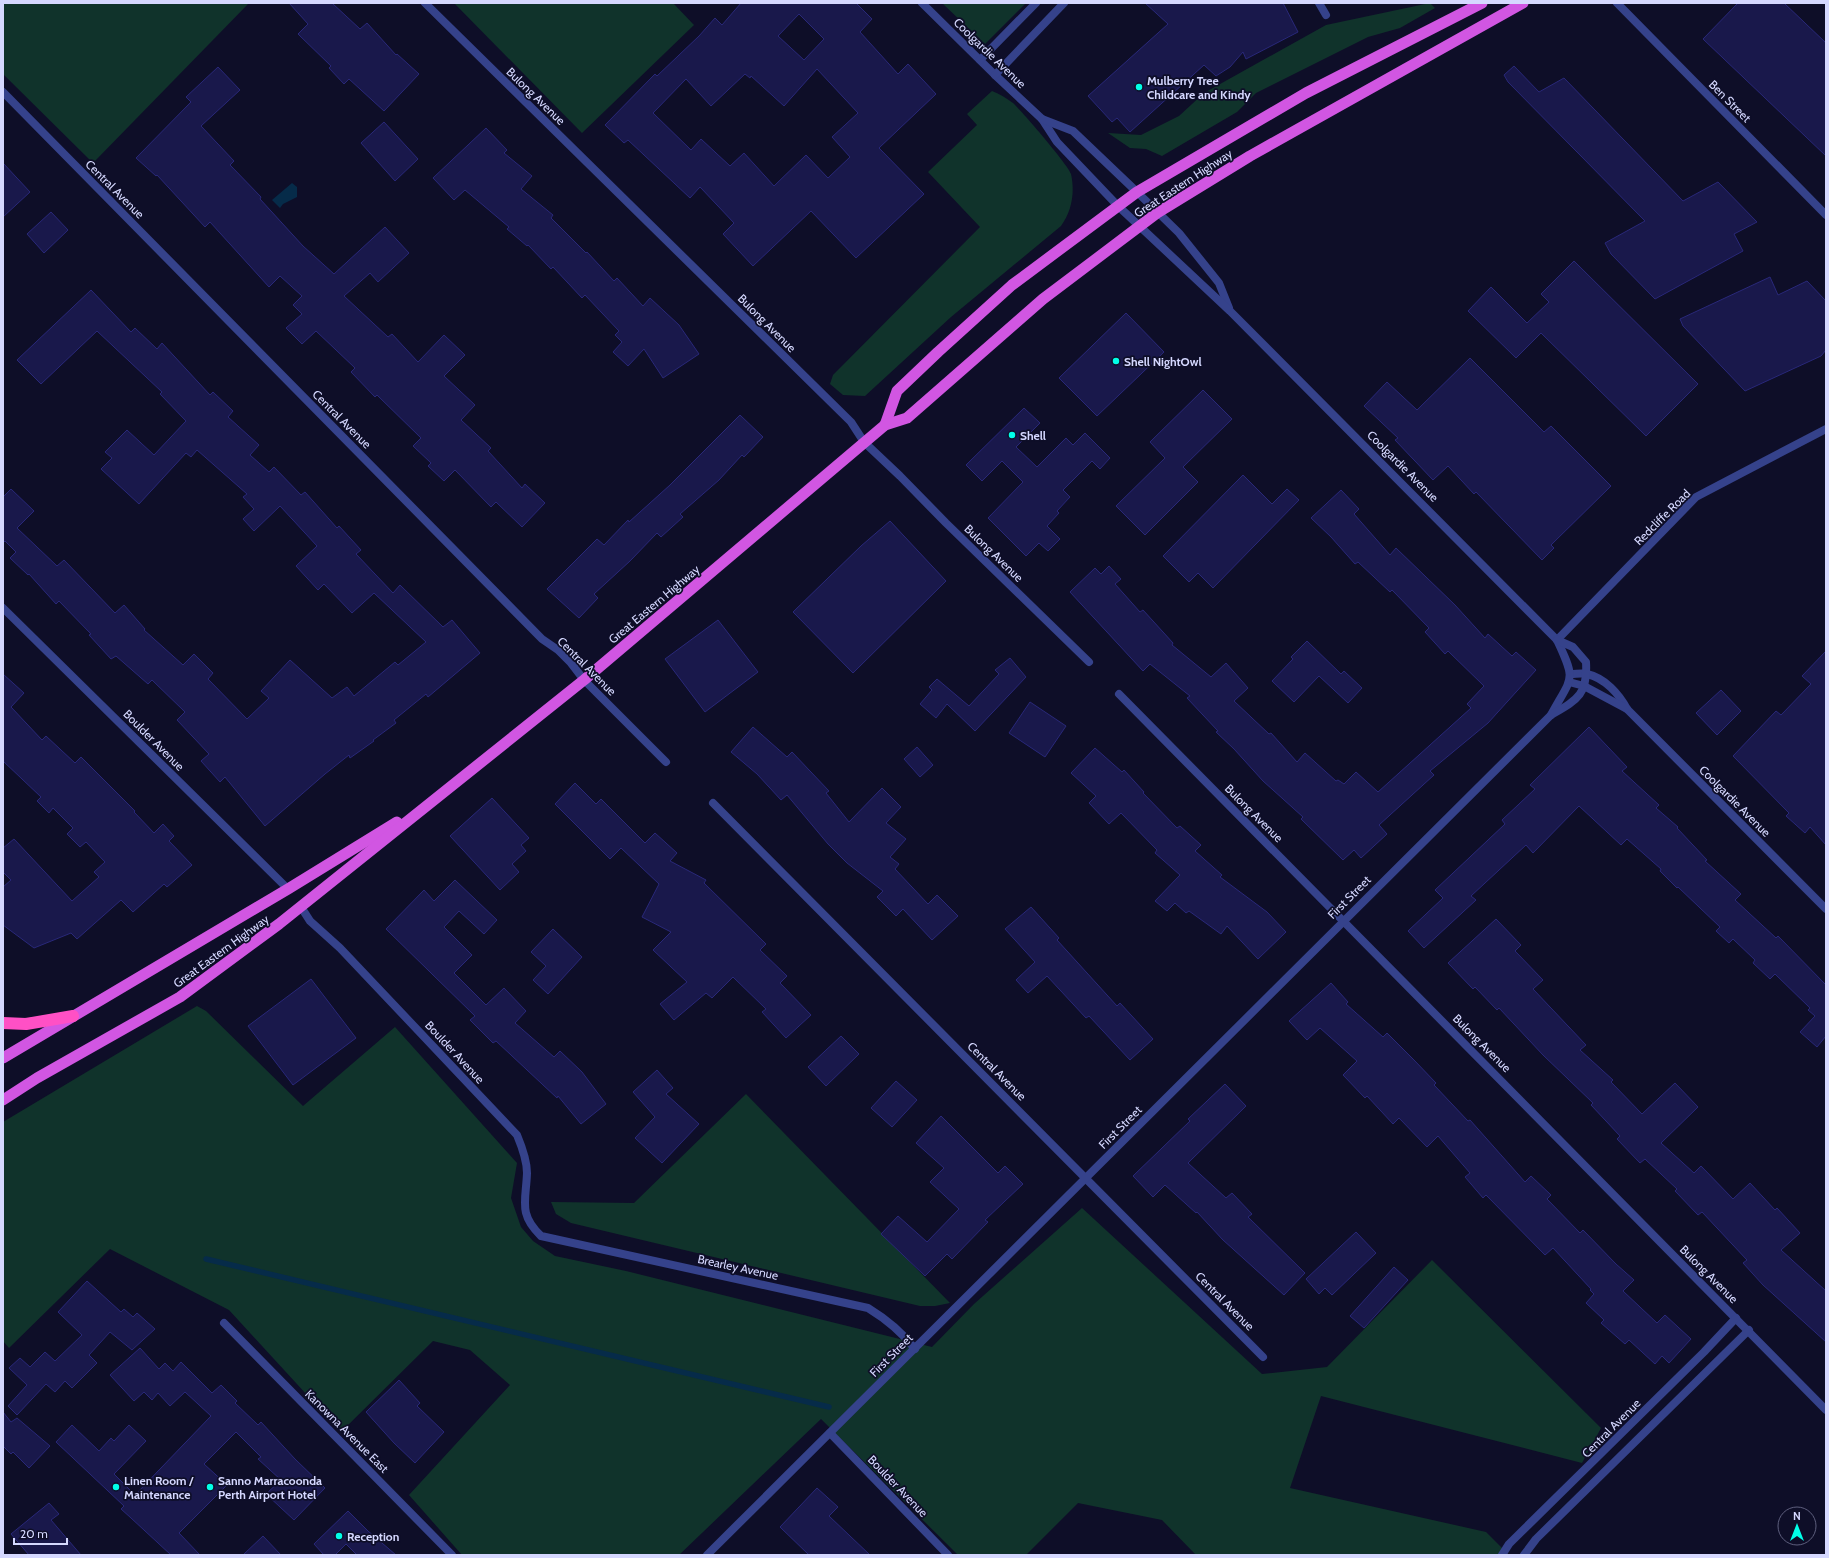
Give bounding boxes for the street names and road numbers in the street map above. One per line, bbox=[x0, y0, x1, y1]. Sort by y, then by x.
street label: Coolgardie Avenue bbox=[951, 15, 1029, 91]
street label: Bulong Avenue bbox=[503, 64, 569, 128]
street label: Ben Street bbox=[1706, 77, 1754, 125]
street label: Great Eastern Highway bbox=[1131, 146, 1235, 220]
street label: Central Avenue bbox=[82, 156, 148, 222]
street label: Bulong Avenue bbox=[735, 291, 799, 355]
street label: Central Avenue bbox=[309, 386, 375, 452]
street label: Coolgardie Avenue bbox=[1364, 427, 1442, 505]
street label: Redcliffe Road bbox=[1631, 486, 1693, 548]
street label: Bulong Avenue bbox=[961, 521, 1027, 585]
street label: Great Eastern Highway bbox=[605, 561, 703, 647]
street label: Central Avenue bbox=[554, 633, 620, 699]
street label: Boulder Avenue bbox=[120, 706, 188, 774]
street label: Coolgardie Avenue bbox=[1696, 762, 1774, 840]
street label: Bulong Avenue bbox=[1222, 781, 1286, 845]
street label: First Street bbox=[1324, 872, 1374, 922]
street label: Great Eastern Highway bbox=[170, 911, 272, 991]
street label: Bulong Avenue bbox=[1450, 1011, 1514, 1075]
street label: Boulder Avenue bbox=[422, 1018, 488, 1086]
street label: Central Avenue bbox=[964, 1038, 1030, 1104]
street label: First Street bbox=[1095, 1102, 1145, 1152]
street label: Bulong Avenue bbox=[1677, 1242, 1741, 1306]
street label: Brearley Avenue bbox=[696, 1251, 780, 1283]
street label: Central Avenue bbox=[1192, 1268, 1258, 1334]
street label: First Street bbox=[866, 1330, 916, 1380]
street label: Kanowna Avenue East bbox=[302, 1386, 392, 1476]
street label: Central Avenue bbox=[1578, 1395, 1644, 1461]
street label: Boulder Avenue bbox=[865, 1452, 931, 1520]

